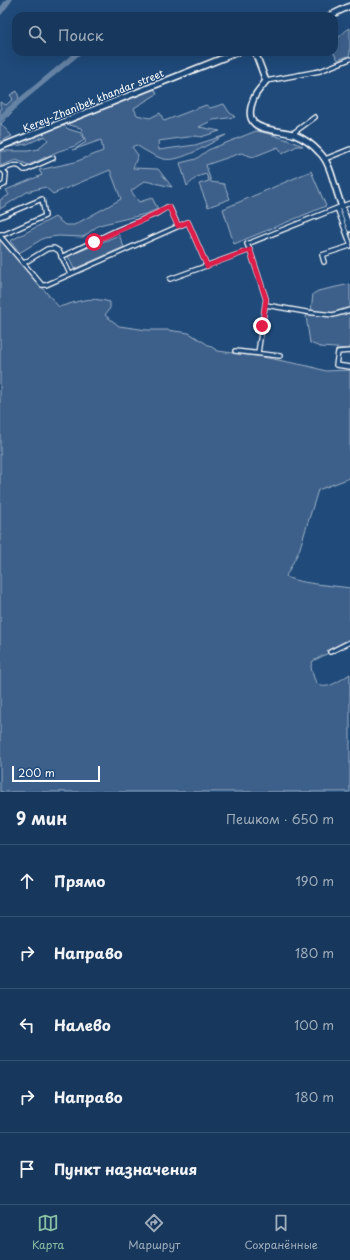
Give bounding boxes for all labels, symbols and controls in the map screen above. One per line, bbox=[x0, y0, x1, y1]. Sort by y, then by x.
search box bbox=[12, 12, 338, 56]
icon: search bbox=[26, 23, 48, 45]
text: Поиск bbox=[58, 23, 104, 46]
street label: Kerey-Zhanibek khandar street bbox=[20, 65, 166, 135]
route start bbox=[85, 233, 103, 251]
route end bbox=[253, 317, 271, 335]
scale bar bbox=[12, 764, 100, 783]
text: 200 m bbox=[18, 764, 55, 781]
text: 9 мин bbox=[16, 805, 67, 831]
text: Пешком · 650 m bbox=[226, 809, 334, 828]
text: Прямо bbox=[54, 869, 105, 892]
icon: ahead bbox=[16, 870, 38, 892]
text: 190 m bbox=[295, 871, 334, 890]
text: Направо bbox=[54, 941, 123, 964]
icon: right bbox=[16, 942, 38, 964]
text: 180 m bbox=[295, 943, 334, 962]
text: Налево bbox=[54, 1013, 111, 1036]
icon: left bbox=[16, 1014, 38, 1036]
text: 100 m bbox=[294, 1015, 334, 1034]
text: Направо bbox=[54, 1085, 123, 1108]
icon: right bbox=[16, 1086, 38, 1108]
text: 180 m bbox=[295, 1087, 334, 1106]
text: Пункт назначения bbox=[54, 1157, 197, 1180]
icon: arrive bbox=[16, 1158, 38, 1180]
tab: Карта bbox=[32, 1212, 64, 1253]
tab: Маршрут bbox=[128, 1212, 180, 1253]
tab: Сохранённые bbox=[244, 1212, 318, 1253]

